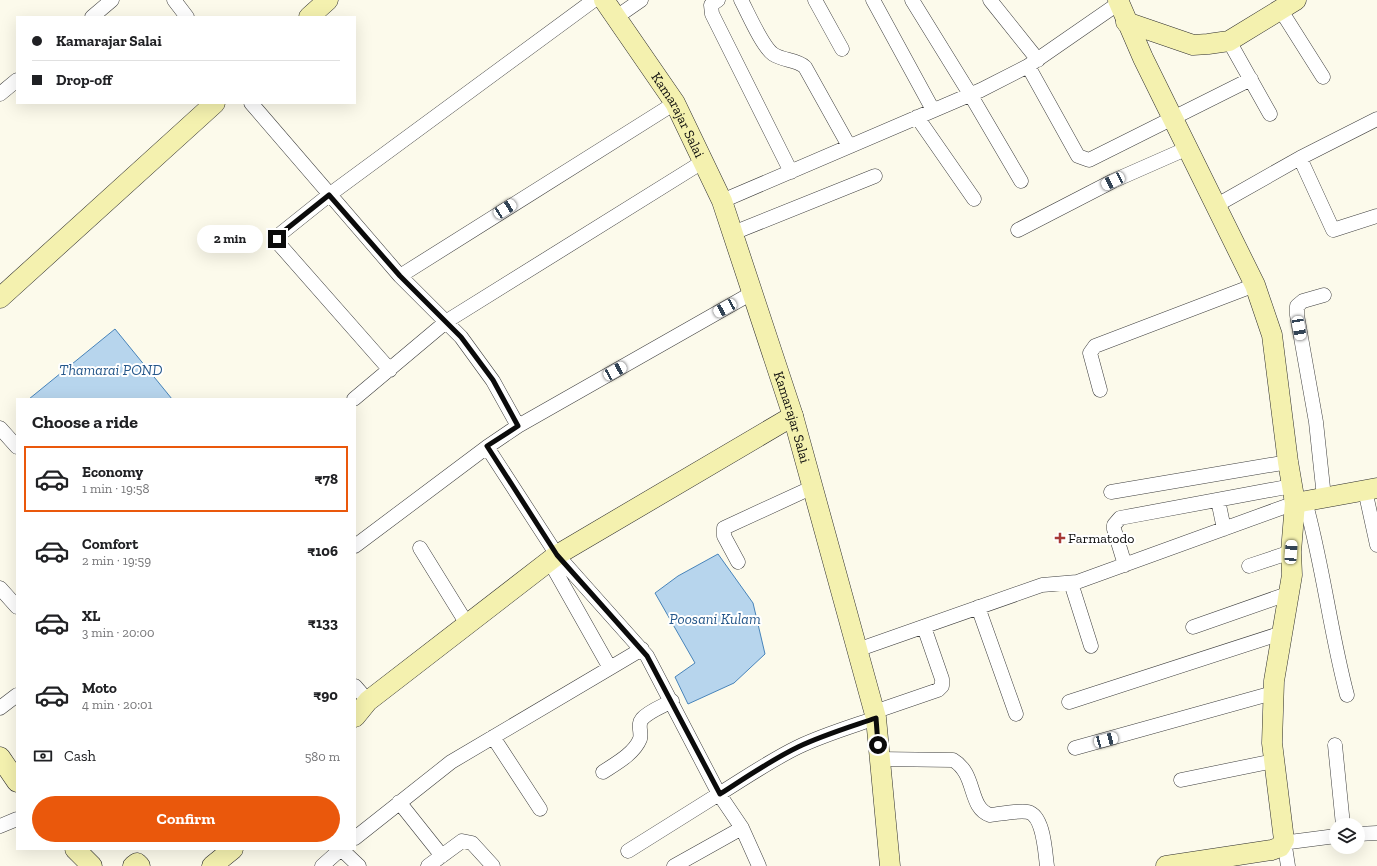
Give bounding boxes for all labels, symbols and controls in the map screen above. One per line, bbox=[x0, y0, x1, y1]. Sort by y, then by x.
text: Kamarajar Salai bbox=[56, 32, 162, 50]
street label: Kamarajar Salai bbox=[648, 69, 708, 160]
text: Drop-off bbox=[56, 71, 112, 89]
car bbox=[1100, 170, 1126, 192]
car bbox=[492, 197, 518, 221]
callout: 2 min bbox=[197, 225, 263, 253]
route end bbox=[268, 230, 286, 248]
text: 2 min bbox=[214, 231, 246, 246]
car bbox=[712, 297, 738, 319]
car bbox=[1291, 315, 1307, 341]
car bbox=[602, 360, 628, 382]
water label: Thamarai POND bbox=[59, 361, 163, 379]
street label: Kamarajar Salai bbox=[770, 369, 814, 465]
text: Choose a ride bbox=[32, 411, 138, 433]
icon: car bbox=[34, 461, 70, 497]
text: Economy bbox=[82, 463, 143, 481]
text: ₹78 bbox=[314, 470, 338, 488]
text: 1 min · 19:58 bbox=[82, 481, 149, 496]
place label: Farmatodo bbox=[1068, 530, 1134, 547]
icon: car bbox=[34, 533, 70, 569]
marker: Farmatodo bbox=[1055, 533, 1065, 543]
text: Comfort bbox=[82, 535, 138, 553]
car bbox=[1284, 540, 1298, 564]
text: ₹106 bbox=[307, 542, 338, 560]
text: 2 min · 19:59 bbox=[82, 553, 151, 568]
icon: car bbox=[34, 605, 70, 641]
text: XL bbox=[82, 607, 100, 625]
water label: Poosani Kulam bbox=[669, 610, 761, 628]
text: ₹133 bbox=[308, 614, 338, 632]
text: 3 min · 20:00 bbox=[82, 625, 154, 640]
icon: car bbox=[34, 677, 70, 713]
text: Moto bbox=[82, 679, 117, 697]
text: ₹90 bbox=[313, 686, 338, 704]
text: 4 min · 20:01 bbox=[82, 697, 153, 712]
car bbox=[1093, 731, 1119, 749]
route start bbox=[869, 736, 887, 754]
icon: cash bbox=[32, 745, 54, 767]
text: Cash bbox=[64, 747, 96, 765]
text: 580 m bbox=[305, 749, 340, 764]
button: Confirm bbox=[32, 796, 340, 842]
map controls bbox=[1329, 818, 1365, 854]
button: layers bbox=[1329, 818, 1365, 854]

